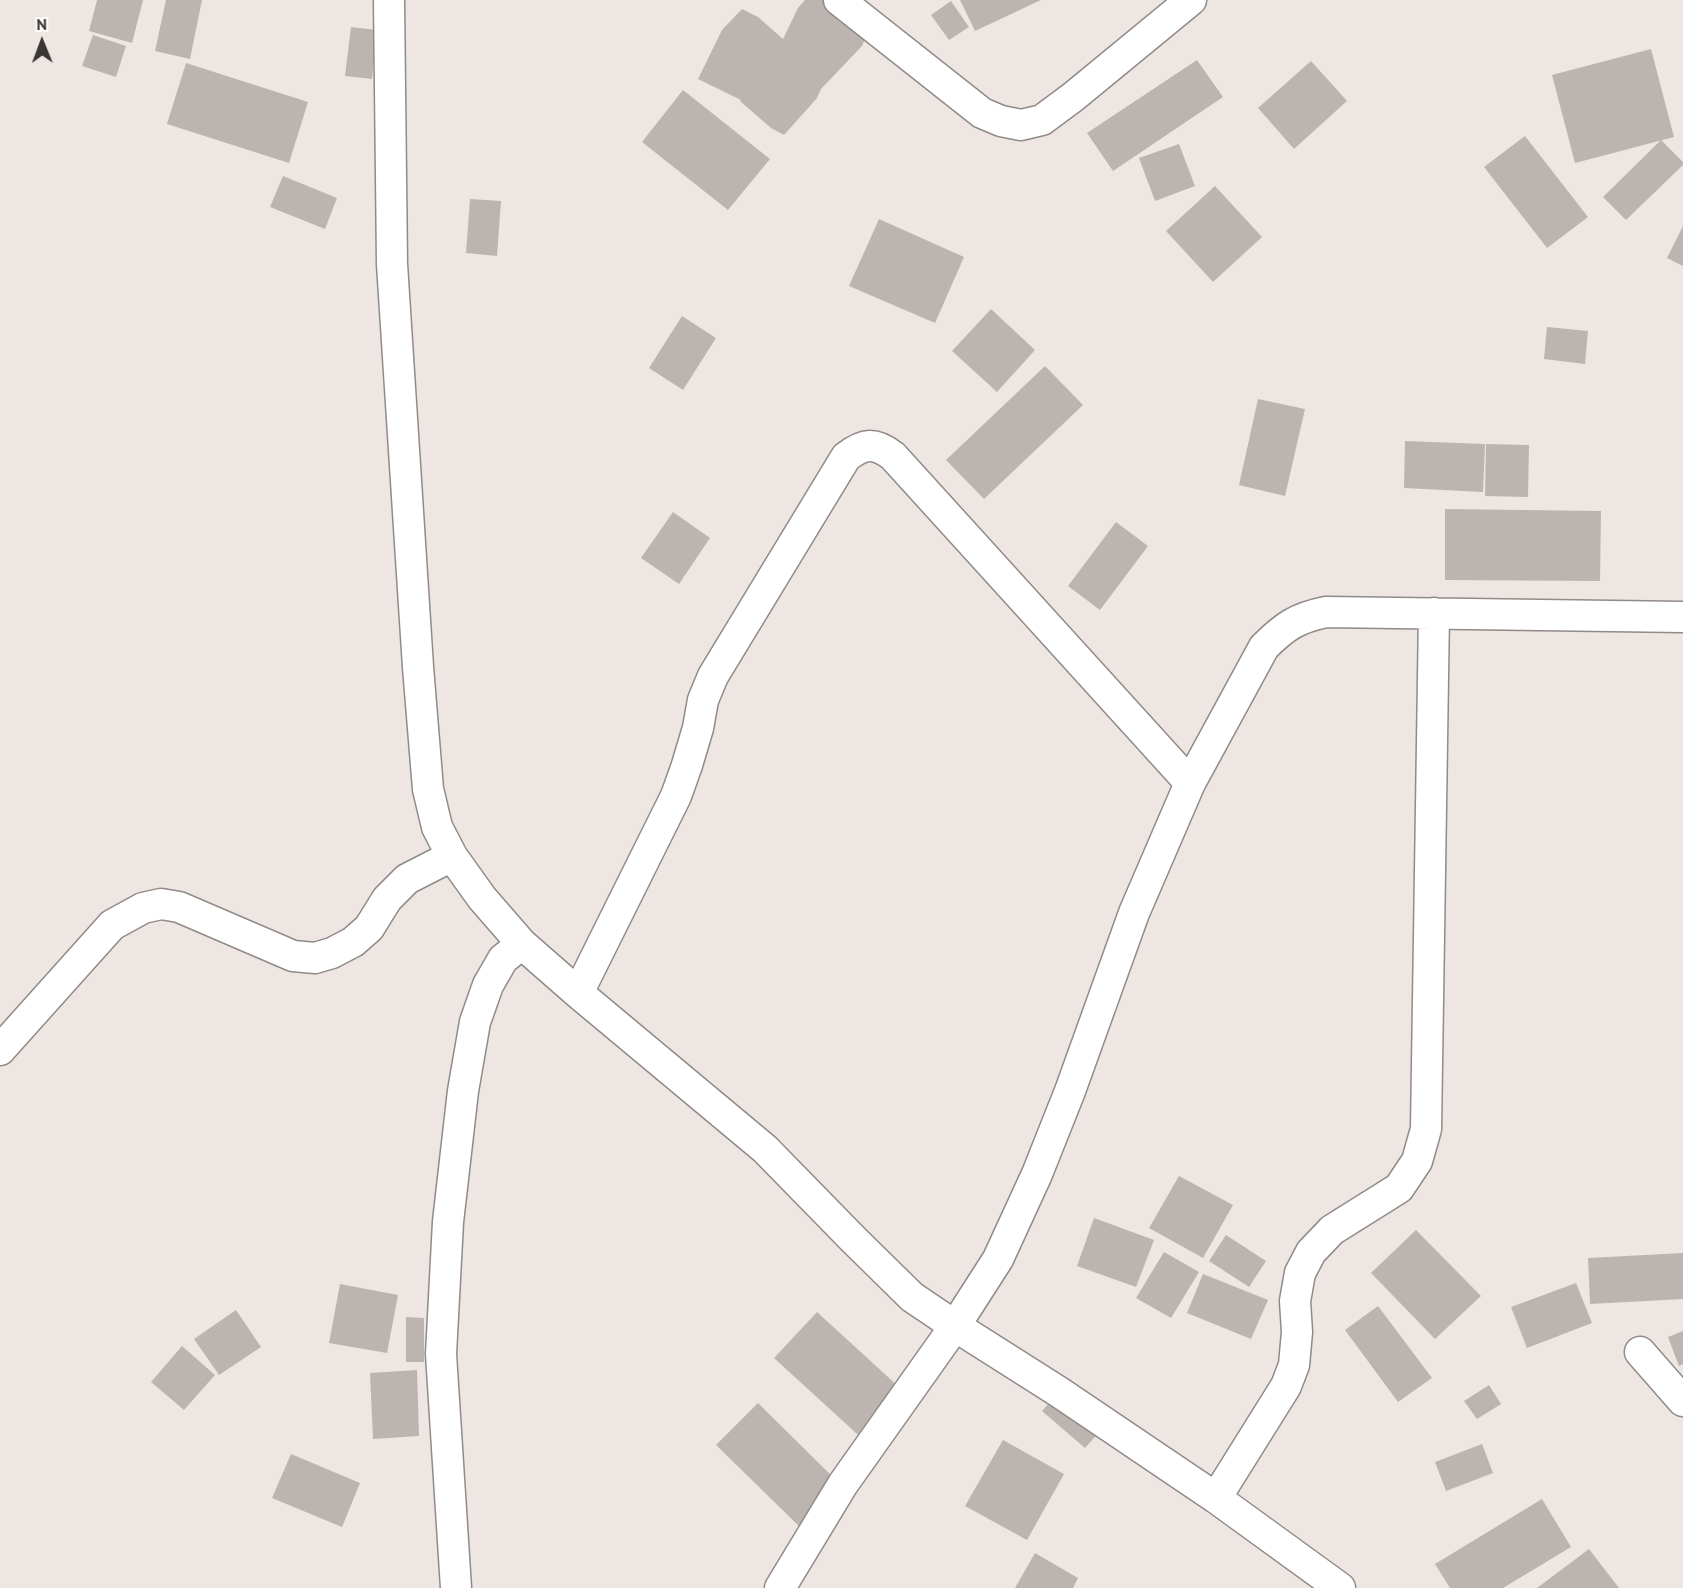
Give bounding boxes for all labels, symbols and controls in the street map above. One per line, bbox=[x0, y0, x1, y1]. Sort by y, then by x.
north arrow bbox=[12, 12, 72, 72]
text: N bbox=[36, 14, 47, 34]

